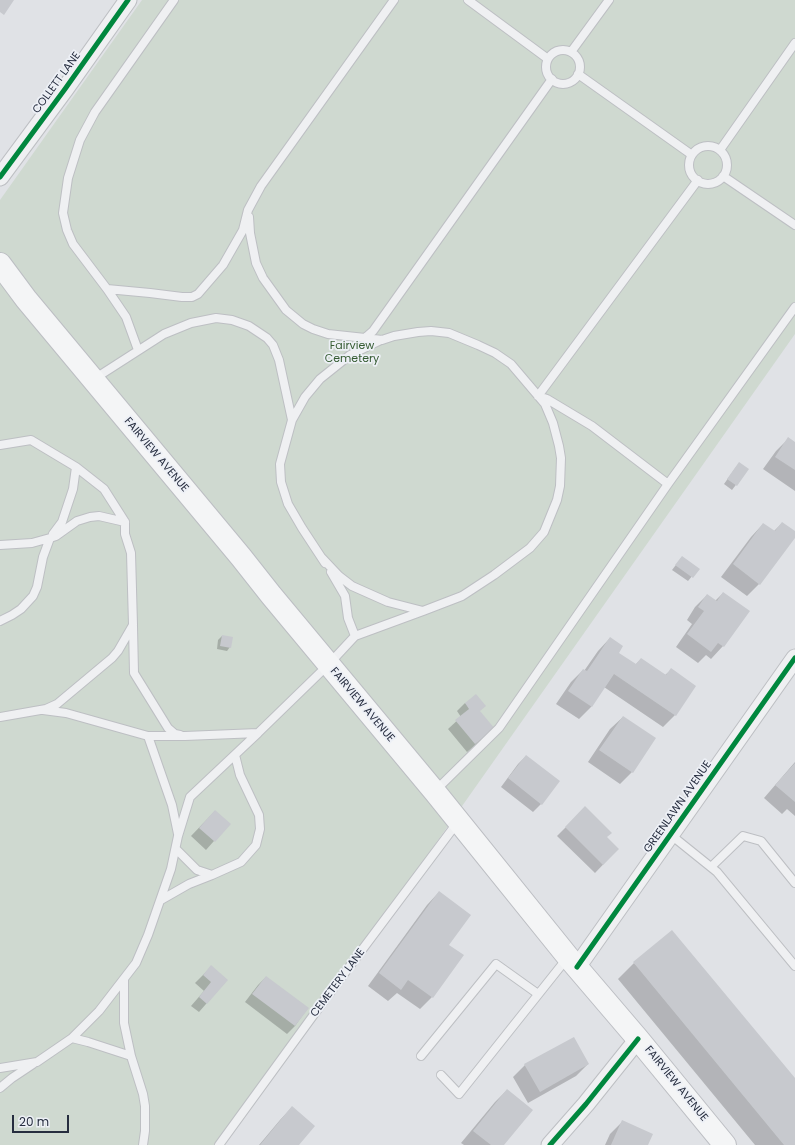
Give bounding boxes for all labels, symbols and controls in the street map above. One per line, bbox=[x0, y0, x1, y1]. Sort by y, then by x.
street label: COLLETT LANE bbox=[30, 50, 84, 116]
park label: Fairview Cemetery bbox=[325, 339, 379, 365]
street label: FAIRVIEW AVENUE bbox=[121, 415, 191, 495]
street label: FAIRVIEW AVENUE bbox=[327, 665, 397, 745]
street label: GREENLAWN AVENUE bbox=[641, 759, 715, 855]
street label: CEMETERY LANE bbox=[308, 946, 368, 1020]
street label: FAIRVIEW AVENUE bbox=[642, 1044, 710, 1124]
scale bar bbox=[14, 1107, 71, 1133]
text: 20 m bbox=[19, 1113, 49, 1130]

